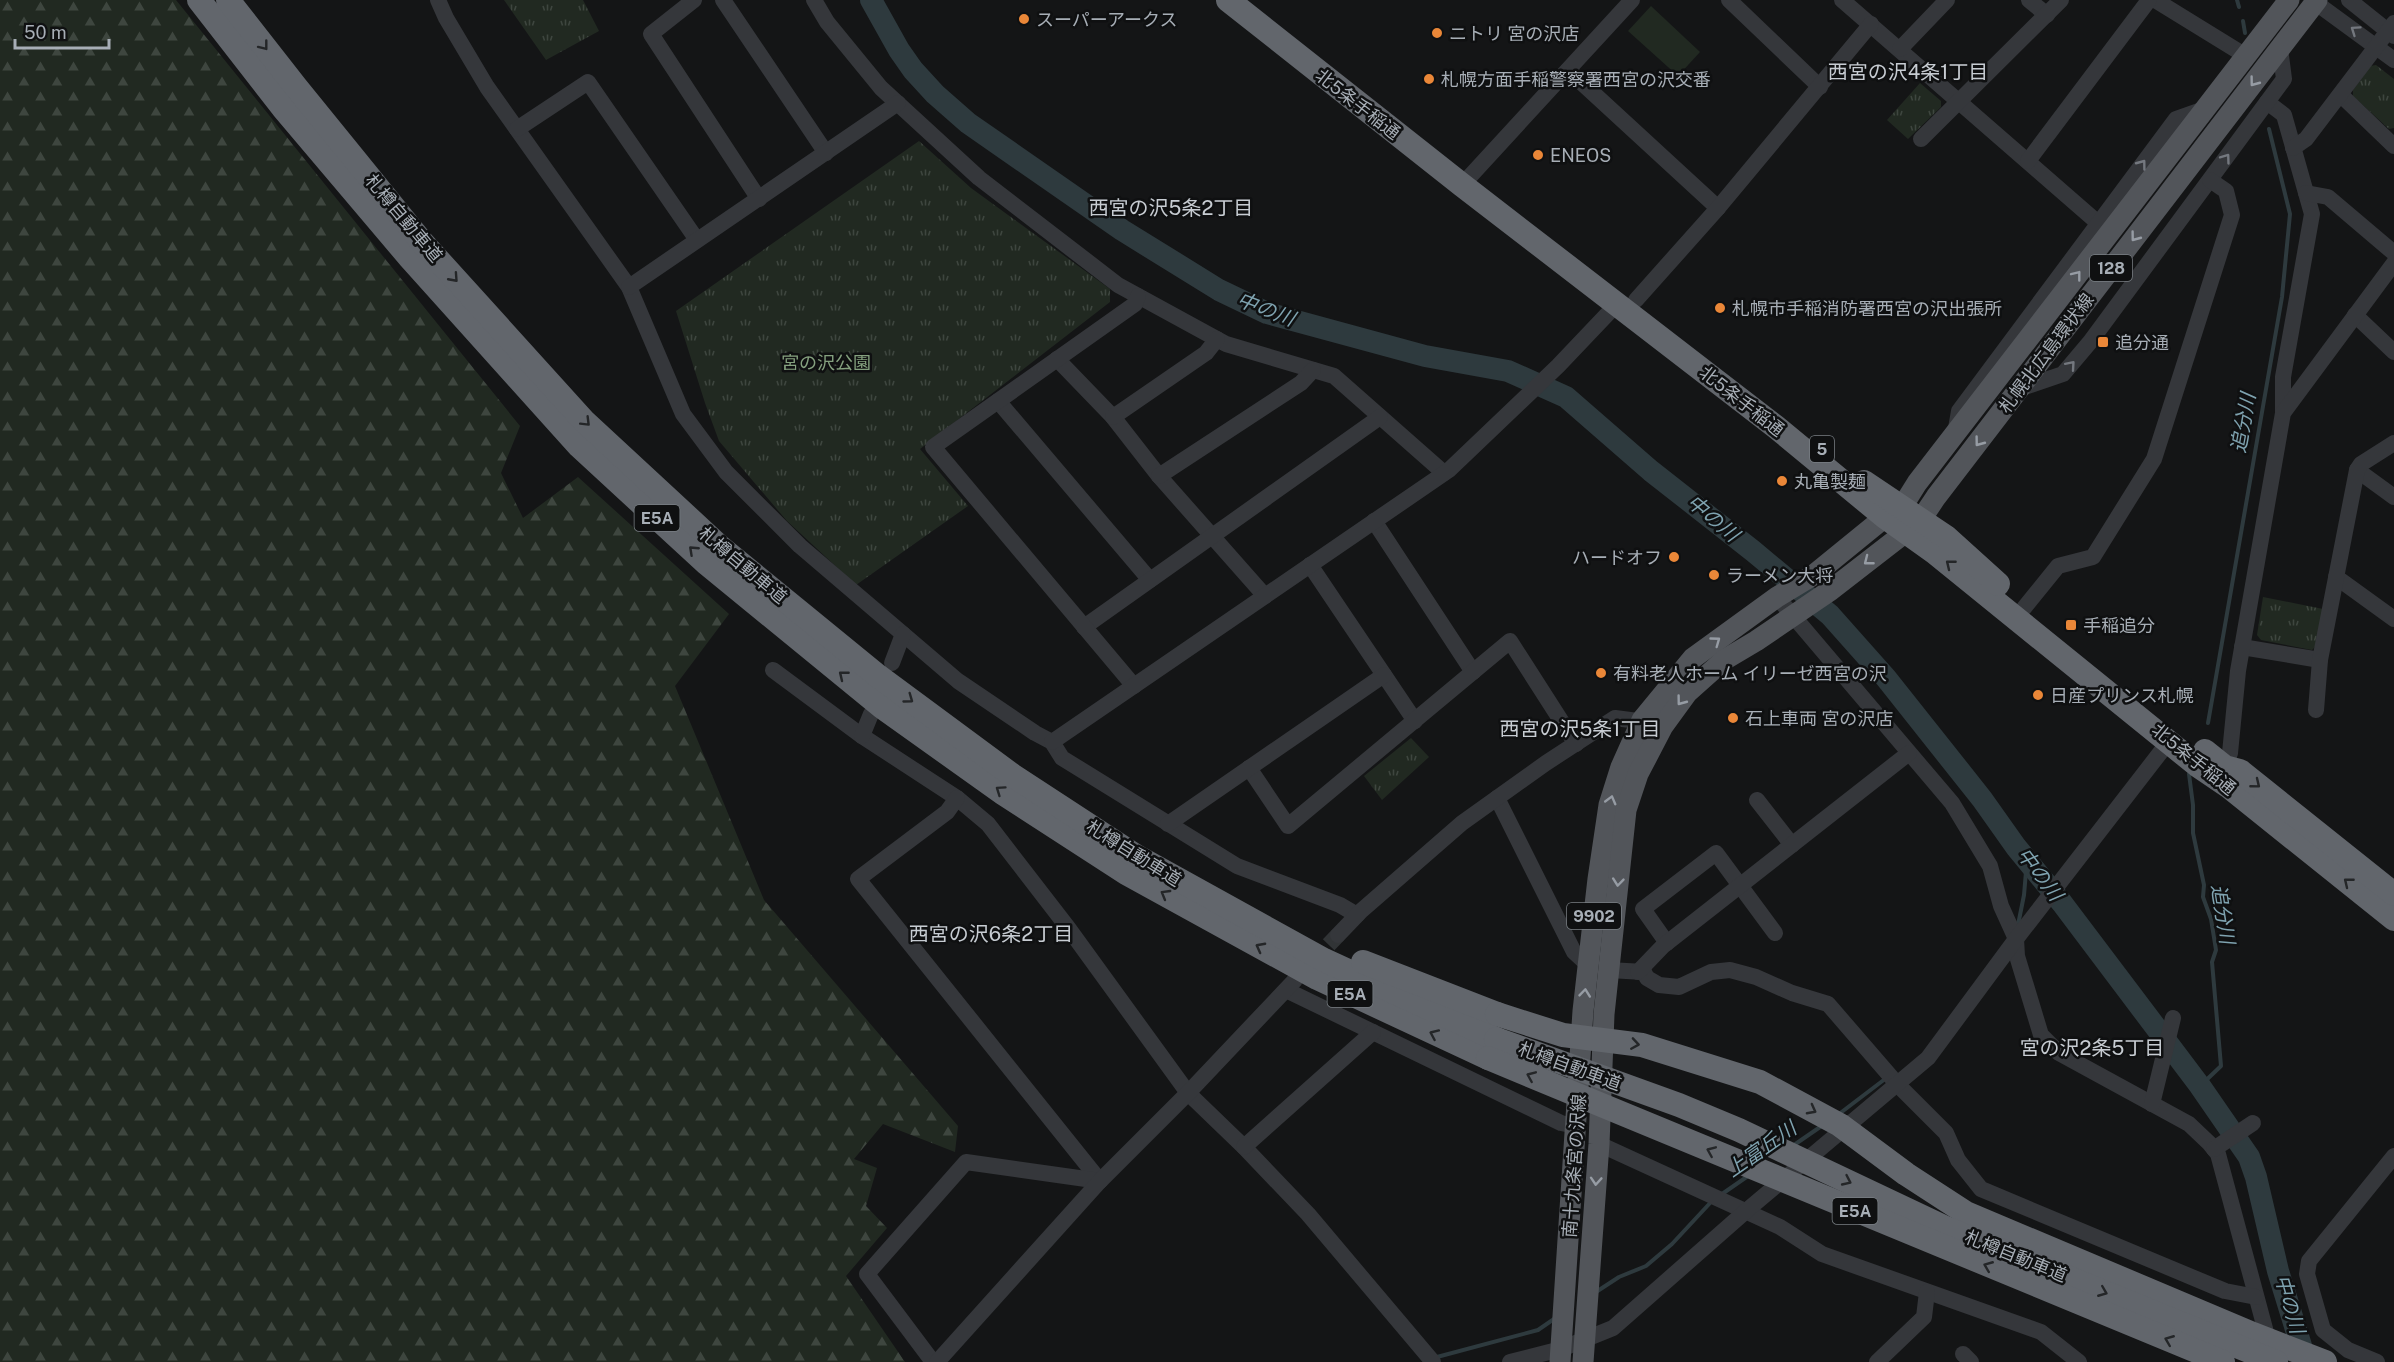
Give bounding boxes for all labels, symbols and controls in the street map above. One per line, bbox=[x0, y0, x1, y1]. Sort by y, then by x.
place label: スーパーアークス bbox=[1036, 9, 1177, 30]
scale bar bbox=[15, 12, 110, 50]
marker: スーパーアークス bbox=[1017, 12, 1031, 26]
text: 50 m bbox=[24, 22, 67, 43]
place label: ニトリ 宮の沢店 bbox=[1449, 23, 1579, 44]
marker: ニトリ 宮の沢店 bbox=[1430, 26, 1444, 40]
one-way arrow bbox=[2350, 26, 2361, 37]
one-way arrow bbox=[256, 39, 267, 50]
district label: 西宮の沢4条1丁目 bbox=[1828, 60, 1988, 84]
street label: 北5条手稲通 bbox=[1312, 64, 1404, 144]
place label: 札幌方面手稲警察署西宮の沢交番 bbox=[1441, 69, 1711, 90]
marker: 札幌方面手稲警察署西宮の沢交番 bbox=[1422, 72, 1436, 86]
one-way arrow bbox=[2250, 75, 2261, 86]
place label: ENEOS bbox=[1550, 145, 1611, 166]
marker: ENEOS bbox=[1531, 148, 1545, 162]
one-way arrow bbox=[2219, 154, 2230, 165]
one-way arrow bbox=[2134, 159, 2145, 170]
street label: 札樽自動車道 bbox=[361, 170, 447, 266]
district label: 西宮の沢5条2丁目 bbox=[1089, 196, 1253, 220]
one-way arrow bbox=[2132, 230, 2143, 241]
road number: 128 bbox=[2090, 255, 2132, 281]
one-way arrow bbox=[447, 271, 458, 281]
one-way arrow bbox=[2070, 271, 2081, 282]
water label: 中の川 bbox=[1234, 287, 1300, 332]
street label: 札幌北広島環状線 bbox=[1994, 289, 2098, 417]
place label: 札幌市手稲消防署西宮の沢出張所 bbox=[1732, 298, 2002, 319]
marker: 札幌市手稲消防署西宮の沢出張所 bbox=[1713, 301, 1727, 315]
place label: 追分通 bbox=[2115, 332, 2169, 353]
marker: 追分通 bbox=[2096, 335, 2110, 349]
park label: 宮の沢公園 bbox=[781, 352, 871, 373]
street label: 北5条手稲通 bbox=[1696, 361, 1788, 441]
one-way arrow bbox=[2064, 361, 2075, 372]
water label: 追分川 bbox=[2226, 389, 2260, 455]
one-way arrow bbox=[578, 414, 589, 425]
one-way arrow bbox=[1975, 435, 1986, 446]
road number: 5 bbox=[1810, 436, 1834, 462]
place label: 丸亀製麺 bbox=[1794, 471, 1866, 492]
marker: 丸亀製麺 bbox=[1775, 474, 1789, 488]
water label: 中の川 bbox=[1682, 490, 1745, 548]
road number: E5A bbox=[634, 505, 680, 531]
street label: 札樽自動車道 bbox=[695, 522, 791, 608]
one-way arrow bbox=[689, 547, 700, 558]
place label: ハードオフ bbox=[1572, 547, 1662, 568]
marker: ハードオフ bbox=[1667, 550, 1681, 564]
one-way arrow bbox=[1864, 554, 1875, 565]
one-way arrow bbox=[1946, 561, 1957, 572]
place label: ラーメン大将 bbox=[1726, 565, 1833, 586]
marker: ラーメン大将 bbox=[1707, 568, 1721, 582]
place label: 手稲追分 bbox=[2083, 615, 2155, 636]
marker: 手稲追分 bbox=[2064, 618, 2078, 632]
one-way arrow bbox=[1710, 637, 1721, 648]
place label: 有料老人ホーム イリーゼ西宮の沢 bbox=[1613, 663, 1887, 684]
marker: 有料老人ホーム イリーゼ西宮の沢 bbox=[1594, 666, 1608, 680]
one-way arrow bbox=[839, 671, 850, 682]
place label: 日産プリンス札幌 bbox=[2050, 685, 2194, 706]
marker: 日産プリンス札幌 bbox=[2031, 688, 2045, 702]
one-way arrow bbox=[902, 691, 913, 702]
one-way arrow bbox=[1677, 695, 1688, 706]
place label: 石上車両 宮の沢店 bbox=[1745, 708, 1893, 729]
marker: 石上車両 宮の沢店 bbox=[1726, 711, 1740, 725]
district label: 西宮の沢5条1丁目 bbox=[1500, 717, 1660, 741]
street label: 北5条手稲通 bbox=[2148, 719, 2240, 799]
one-way arrow bbox=[2249, 777, 2260, 788]
one-way arrow bbox=[995, 786, 1006, 797]
one-way arrow bbox=[1604, 795, 1616, 806]
street label: 札樽自動車道 bbox=[1083, 815, 1185, 891]
water label: 中の川 bbox=[2012, 843, 2069, 907]
one-way arrow bbox=[1612, 877, 1625, 887]
one-way arrow bbox=[2344, 879, 2355, 890]
water label: 追分川 bbox=[2206, 882, 2240, 947]
one-way arrow bbox=[1160, 890, 1171, 902]
road number: 9902 bbox=[1567, 903, 1621, 929]
district label: 西宮の沢6条2丁目 bbox=[909, 922, 1073, 946]
one-way arrow bbox=[1255, 943, 1266, 954]
road number: E5A bbox=[1328, 981, 1372, 1007]
one-way arrow bbox=[1578, 988, 1591, 998]
one-way arrow bbox=[1430, 1029, 1441, 1041]
district label: 宮の沢2条5丁目 bbox=[2020, 1036, 2164, 1060]
street label: 札樽自動車道 bbox=[1516, 1038, 1624, 1094]
one-way arrow bbox=[1631, 1038, 1640, 1050]
one-way arrow bbox=[1526, 1071, 1537, 1083]
street label: 南十九条宮の沢線 bbox=[1559, 1093, 1589, 1239]
one-way arrow bbox=[1805, 1103, 1816, 1114]
water label: 上富丘川 bbox=[1721, 1115, 1802, 1182]
one-way arrow bbox=[1706, 1146, 1717, 1158]
one-way arrow bbox=[1841, 1173, 1852, 1185]
one-way arrow bbox=[1590, 1177, 1603, 1186]
road number: E5A bbox=[1832, 1198, 1878, 1224]
street label: 札樽自動車道 bbox=[1962, 1226, 2070, 1286]
one-way arrow bbox=[1983, 1261, 1994, 1273]
water label: 中の川 bbox=[2270, 1272, 2310, 1338]
one-way arrow bbox=[2097, 1285, 2108, 1297]
one-way arrow bbox=[2164, 1335, 2175, 1347]

